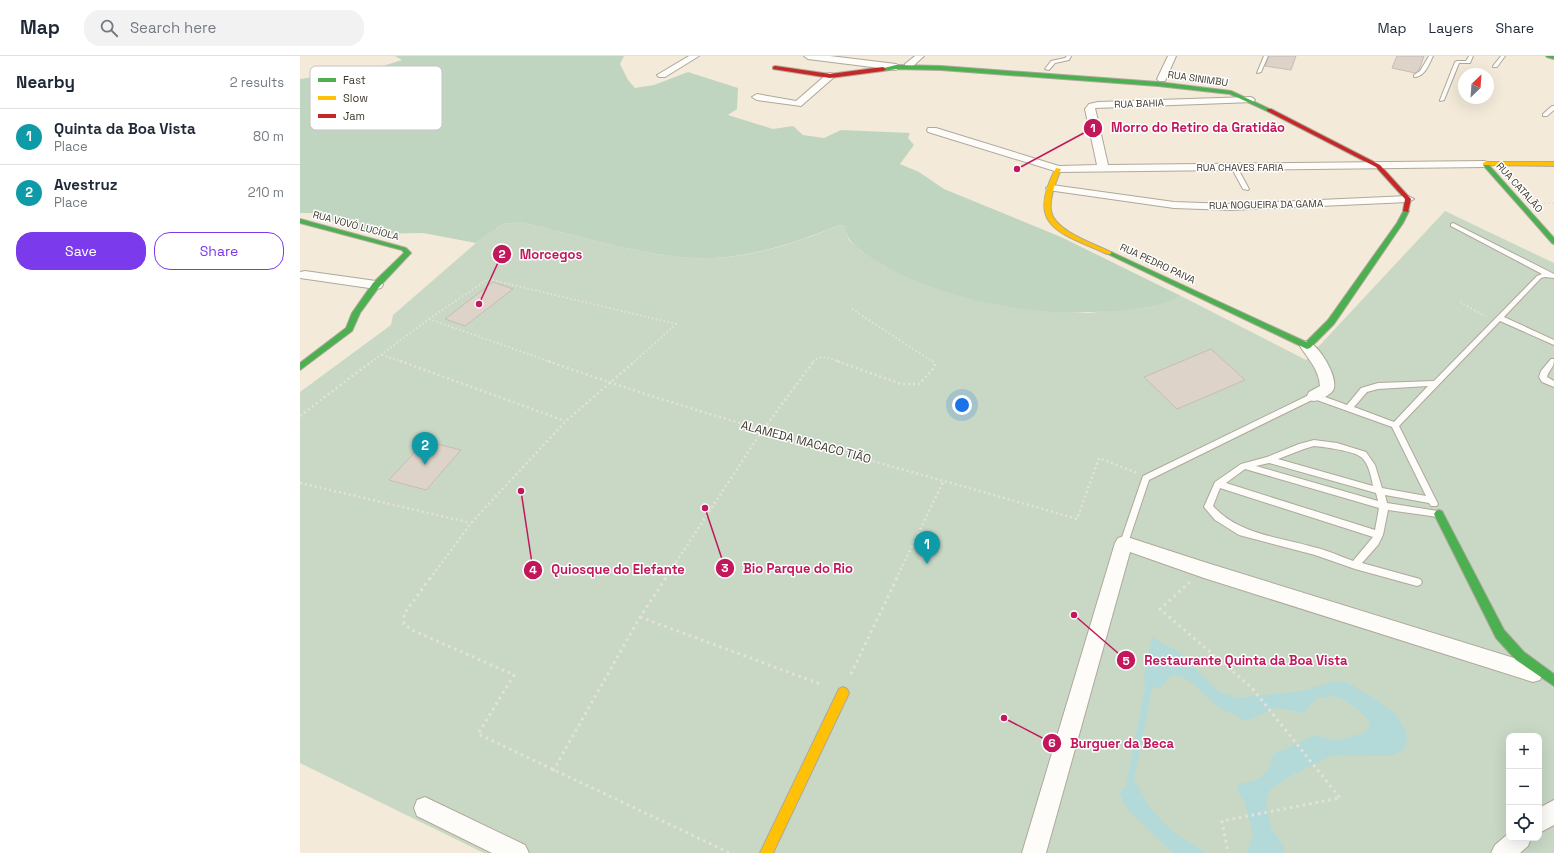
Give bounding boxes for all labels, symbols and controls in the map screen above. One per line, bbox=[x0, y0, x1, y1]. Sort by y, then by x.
search box bbox=[84, 10, 364, 46]
text: Map bbox=[20, 15, 60, 40]
icon: search bbox=[98, 17, 120, 39]
text: Search here bbox=[130, 18, 216, 37]
text: Map bbox=[1377, 19, 1407, 37]
text: Layers bbox=[1429, 19, 1473, 37]
text: Share bbox=[1495, 19, 1534, 37]
legend bbox=[310, 66, 442, 130]
street label: RUA SINIMBU bbox=[1167, 68, 1229, 89]
north arrow bbox=[1458, 68, 1494, 104]
text: Nearby bbox=[16, 71, 75, 93]
text: Fast bbox=[343, 73, 366, 87]
text: 2 results bbox=[230, 74, 284, 91]
text: Slow bbox=[343, 91, 368, 105]
street label: RUA BAHIA bbox=[1114, 96, 1165, 111]
text: Jam bbox=[343, 109, 365, 123]
callout: Morro do Retiro da Gratidão bbox=[1083, 115, 1294, 140]
text: Quinta da Boa Vista bbox=[54, 119, 196, 138]
text: Morro do Retiro da Gratidão bbox=[1111, 119, 1285, 136]
text: 1 bbox=[1090, 120, 1096, 136]
text: 1 bbox=[26, 128, 32, 145]
text: 80 m bbox=[253, 128, 284, 145]
text: Place bbox=[54, 138, 88, 155]
street label: RUA CATALÃO bbox=[1494, 159, 1546, 215]
street label: RUA CHAVES FARIA bbox=[1196, 161, 1284, 174]
text: Avestruz bbox=[54, 175, 118, 194]
text: 2 bbox=[25, 184, 33, 201]
text: 210 m bbox=[248, 184, 284, 201]
text: Place bbox=[54, 194, 88, 211]
street label: RUA NOGUEIRA DA GAMA bbox=[1209, 197, 1324, 212]
street label: RUA VOVÓ LUCÍOLA bbox=[311, 208, 401, 243]
button: Save bbox=[16, 232, 146, 270]
button: Share bbox=[154, 232, 284, 270]
street label: RUA PEDRO PAIVA bbox=[1118, 240, 1198, 287]
callout: Morcegos bbox=[492, 242, 590, 267]
text: 2 bbox=[498, 246, 506, 262]
text: Morcegos bbox=[520, 246, 582, 263]
your location bbox=[952, 395, 972, 415]
street label: ALAMEDA MACACO TIÃO bbox=[739, 417, 873, 467]
pin: 2 bbox=[412, 432, 438, 465]
pin: 1 bbox=[914, 531, 940, 564]
callout: Bio Parque do Rio bbox=[715, 556, 861, 581]
callout: Quiosque do Elefante bbox=[523, 557, 692, 582]
text: 3 bbox=[721, 560, 729, 576]
text: Bio Parque do Rio bbox=[743, 560, 853, 577]
text: Quiosque do Elefante bbox=[551, 561, 685, 578]
text: 4 bbox=[529, 562, 537, 578]
callout: Restaurante Quinta da Boa Vista bbox=[1116, 648, 1355, 673]
text: Restaurante Quinta da Boa Vista bbox=[1144, 652, 1348, 669]
text: 5 bbox=[1122, 653, 1130, 669]
callout: Burguer da Beca bbox=[1042, 731, 1183, 756]
map controls bbox=[1506, 733, 1542, 841]
button: + bbox=[1506, 733, 1542, 769]
text: 6 bbox=[1048, 735, 1056, 751]
text: Burguer da Beca bbox=[1070, 735, 1175, 752]
button: − bbox=[1506, 769, 1542, 805]
button: locate bbox=[1506, 805, 1542, 841]

